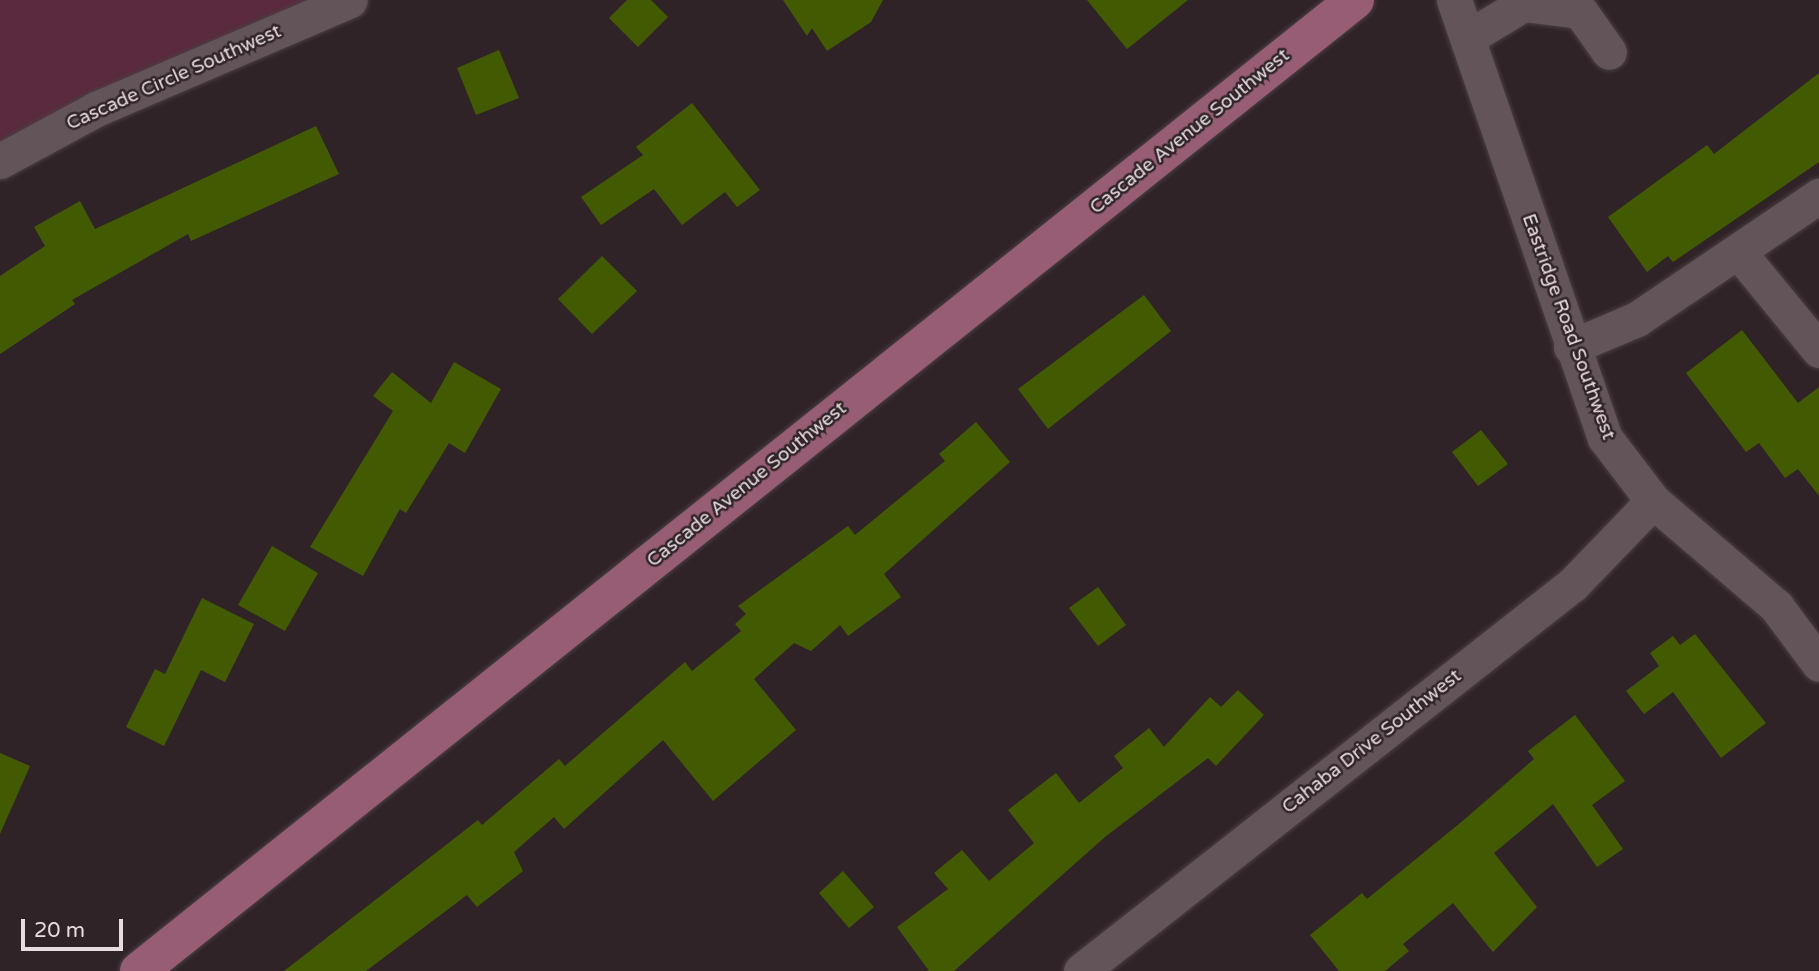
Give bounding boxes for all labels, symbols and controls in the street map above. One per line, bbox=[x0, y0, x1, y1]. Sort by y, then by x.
street label: Cascade Circle Southwest bbox=[63, 20, 285, 136]
street label: Cascade Avenue Southwest bbox=[1086, 45, 1294, 219]
street label: Eastridge Road Southwest bbox=[1516, 211, 1620, 443]
street label: Cascade Avenue Southwest bbox=[643, 398, 851, 572]
street label: Cahaba Drive Southwest bbox=[1278, 665, 1466, 819]
scale bar bbox=[24, 904, 126, 948]
text: 20 m bbox=[34, 918, 85, 943]

